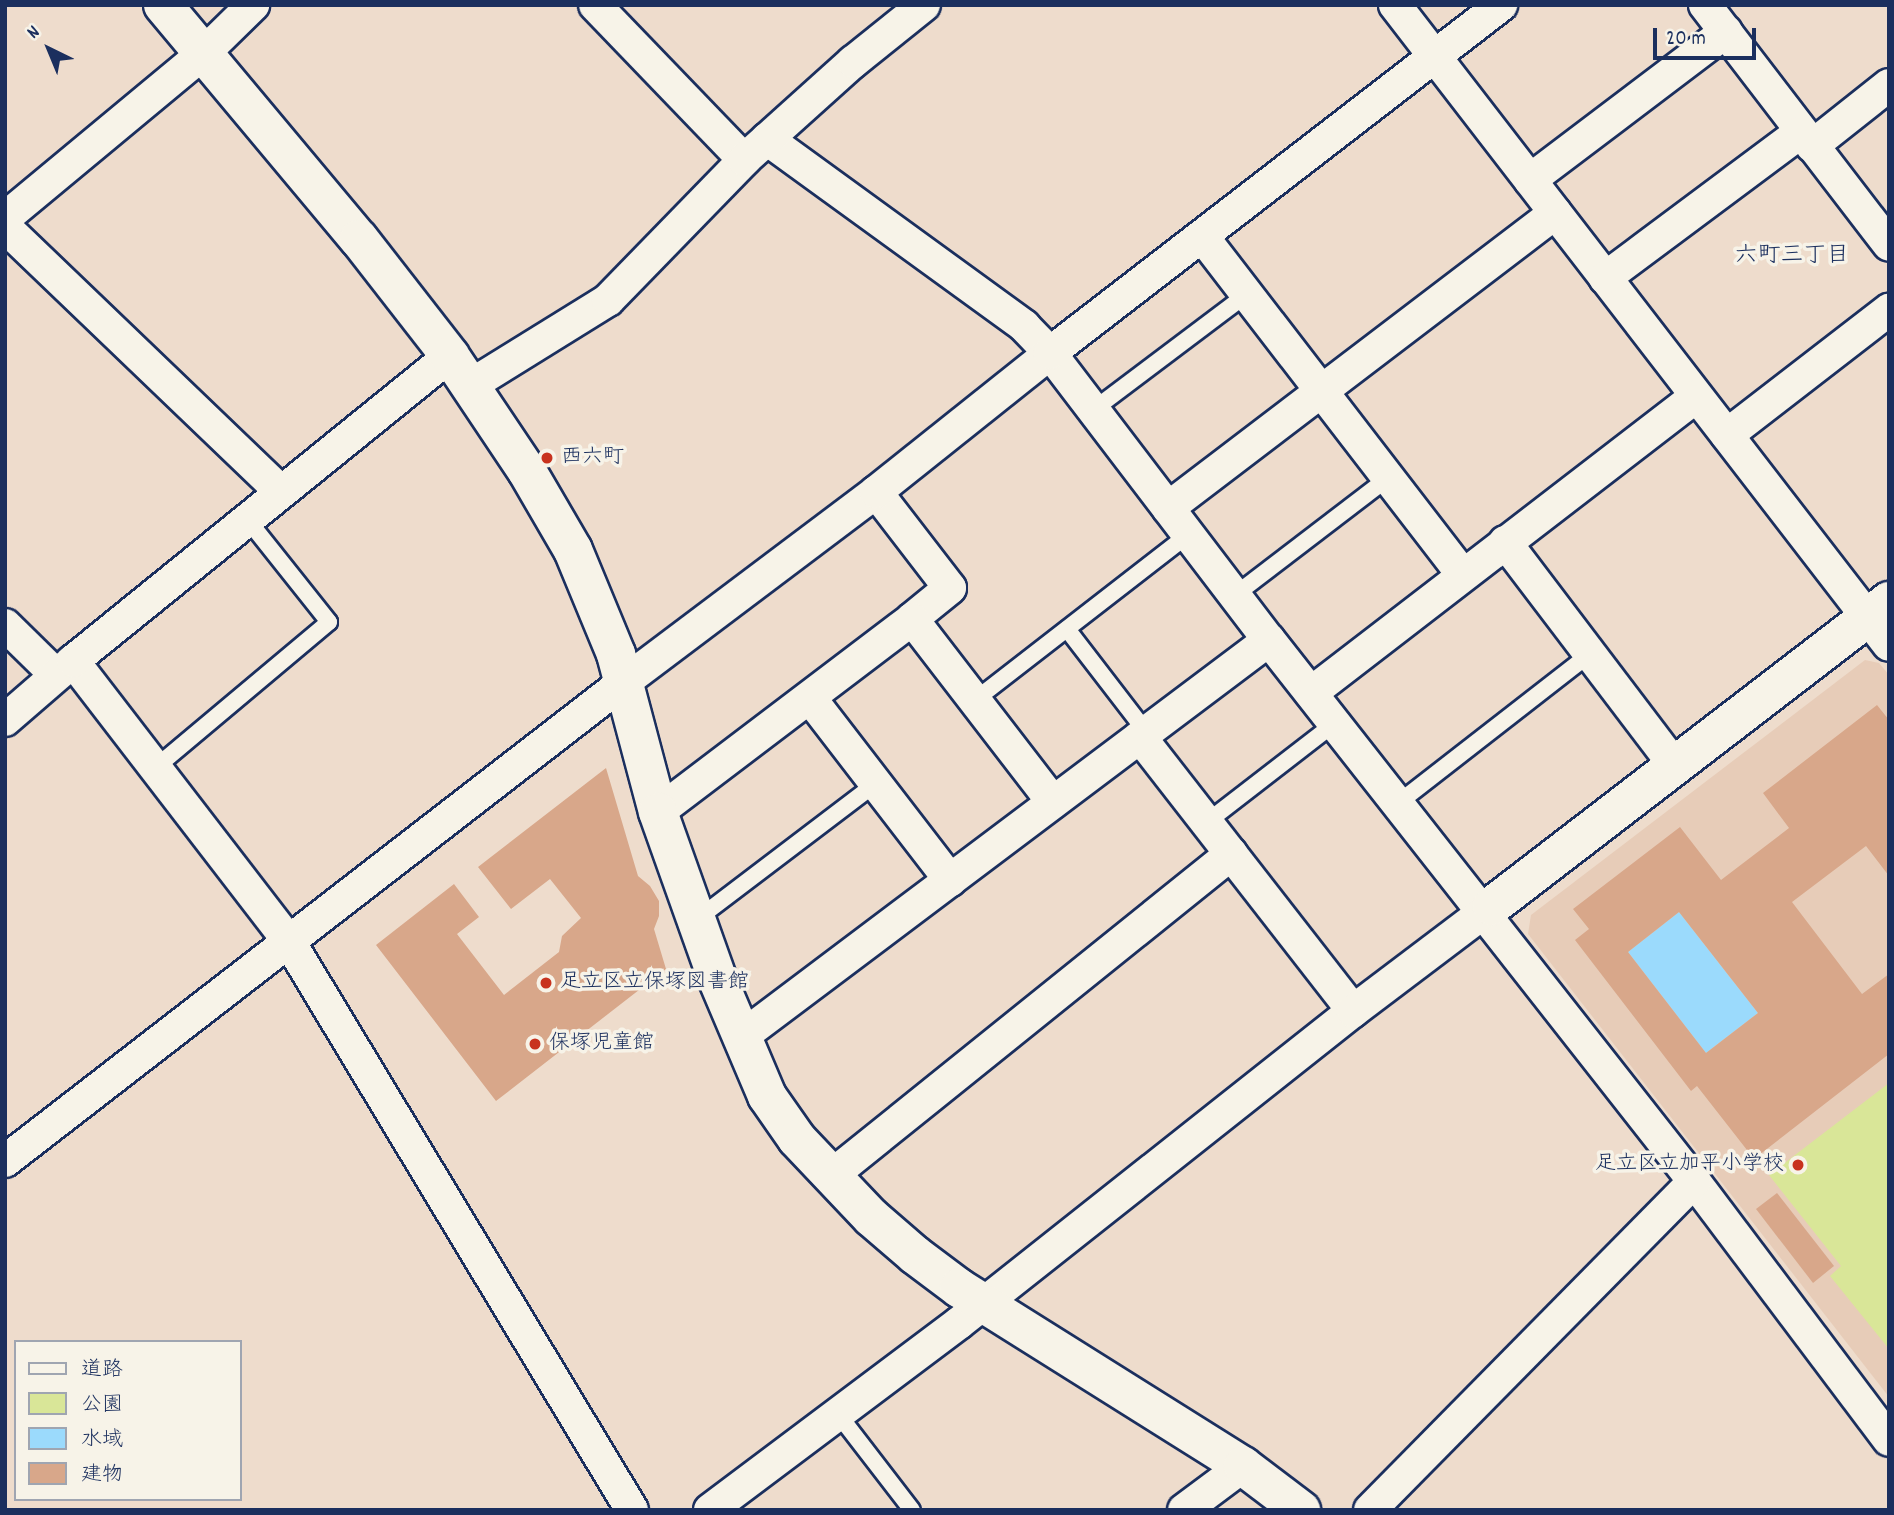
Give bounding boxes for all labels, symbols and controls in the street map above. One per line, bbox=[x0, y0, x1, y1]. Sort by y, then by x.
north arrow bbox=[14, 14, 84, 84]
scale bar bbox=[1656, 14, 1759, 58]
text: N bbox=[22, 20, 47, 46]
text: 20 m bbox=[1666, 25, 1706, 55]
district label: 六町三丁目 bbox=[1735, 243, 1849, 271]
place label: 西六町 bbox=[561, 445, 624, 471]
marker: 西六町 bbox=[539, 450, 555, 466]
place label: 足立区立保塚図書館 bbox=[560, 970, 749, 996]
marker: 足立区立保塚図書館 bbox=[538, 975, 554, 991]
place label: 保塚児童館 bbox=[549, 1031, 654, 1057]
marker: 保塚児童館 bbox=[527, 1036, 543, 1052]
place label: 足立区立加平小学校 bbox=[1595, 1152, 1784, 1178]
marker: 足立区立加平小学校 bbox=[1790, 1157, 1806, 1173]
legend bbox=[14, 1340, 242, 1501]
text: 道路 bbox=[81, 1356, 123, 1386]
text: 公園 bbox=[81, 1391, 123, 1421]
text: 水域 bbox=[81, 1426, 123, 1456]
text: 建物 bbox=[81, 1461, 123, 1491]

